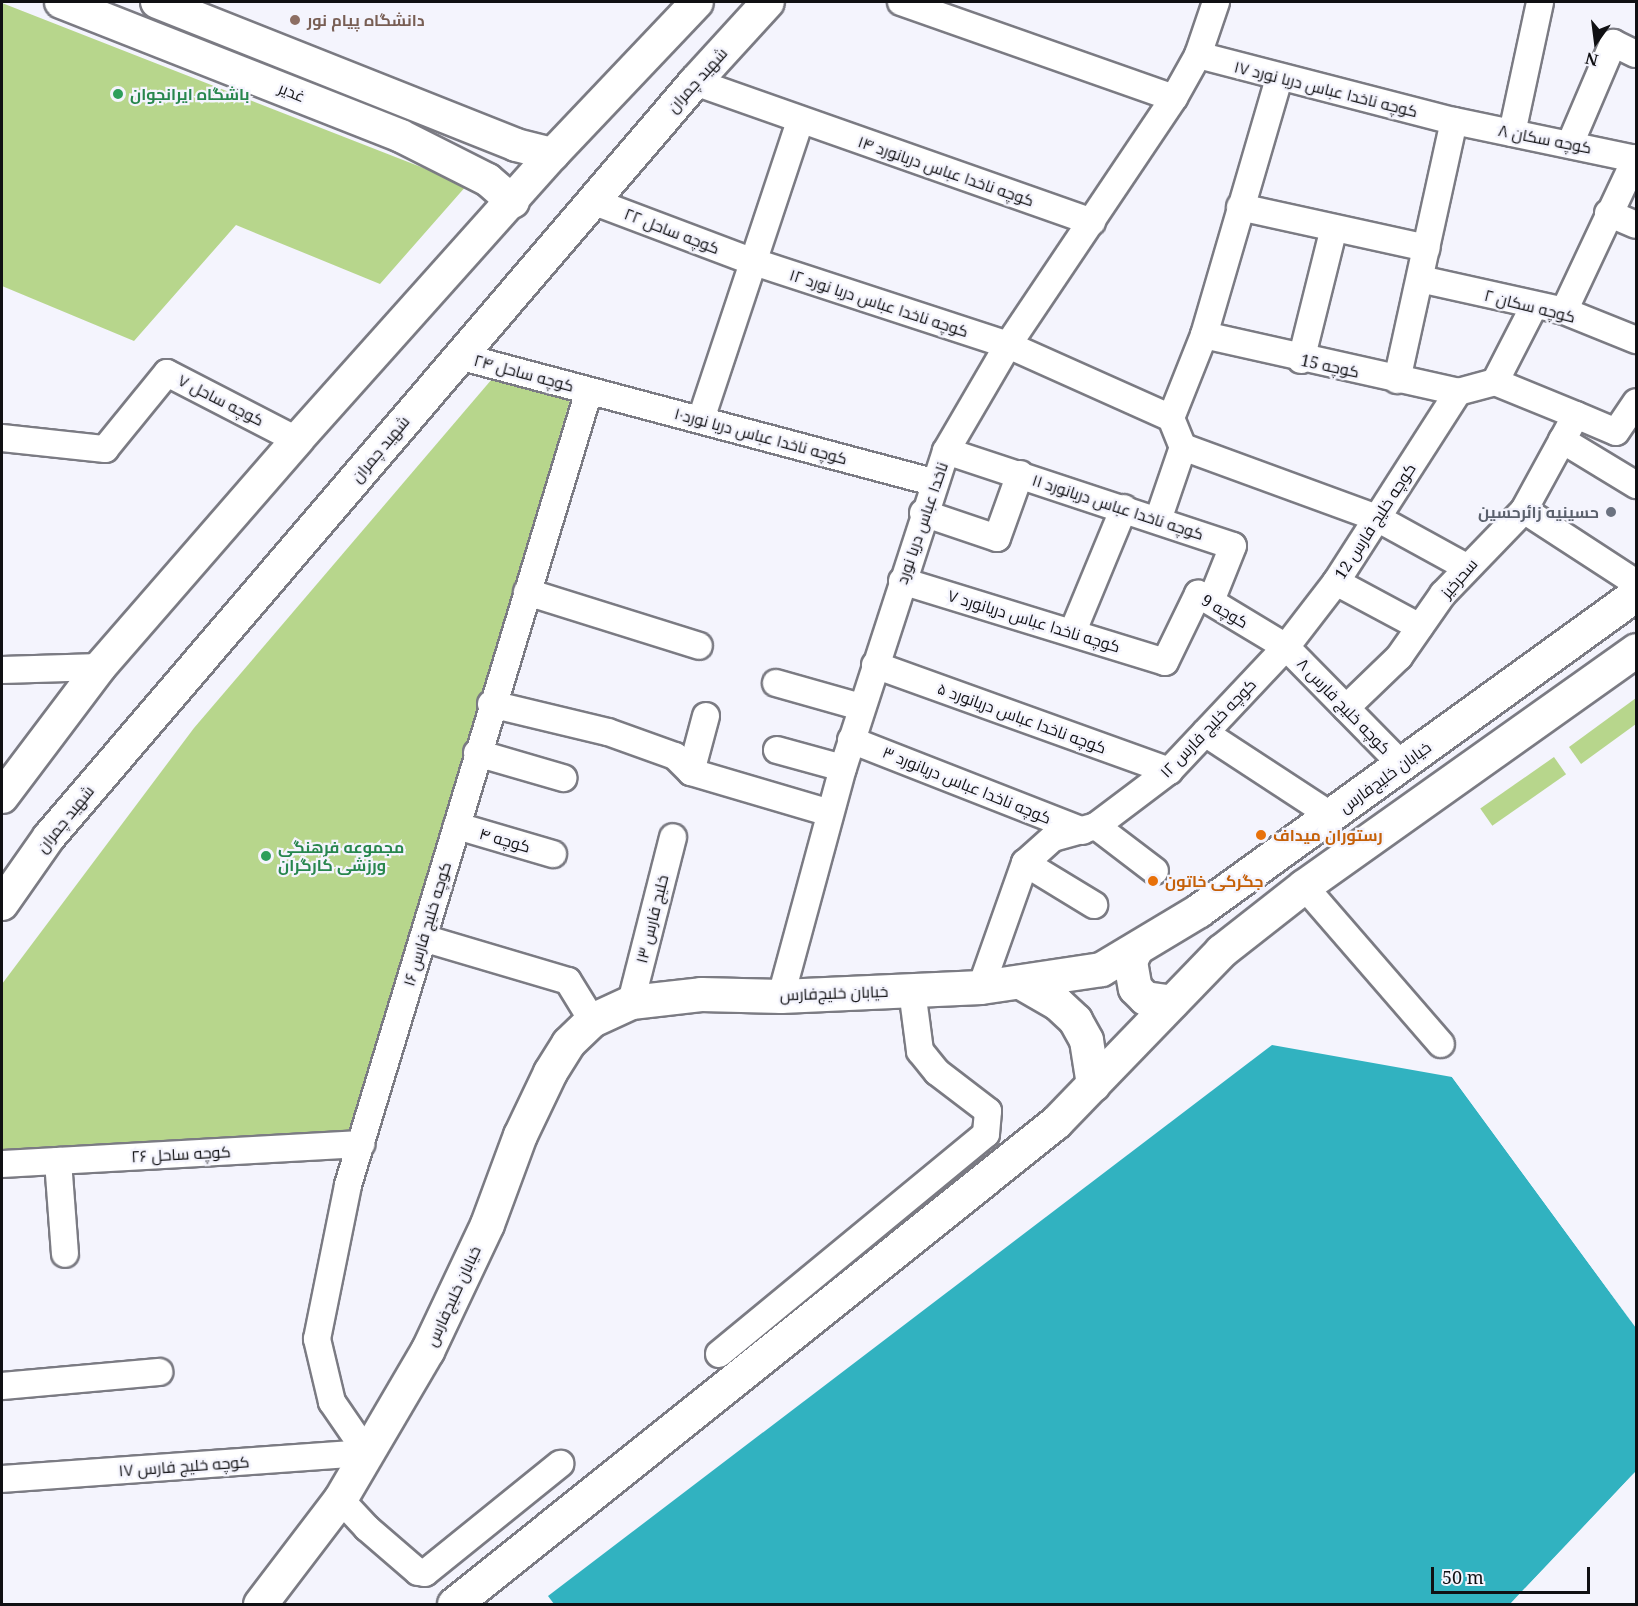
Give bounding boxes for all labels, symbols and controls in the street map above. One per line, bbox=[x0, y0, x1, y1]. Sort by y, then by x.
place label: دانشگاه پیام نور bbox=[307, 10, 425, 30]
north arrow bbox=[1566, 12, 1626, 72]
marker: دانشگاه پیام نور bbox=[288, 13, 302, 27]
street label: شهید چمران bbox=[663, 44, 731, 116]
text: N bbox=[1583, 47, 1600, 72]
street label: کوچه ناخدا عباس دریا نورد ۱۷ bbox=[1232, 57, 1420, 121]
street label: غدیر bbox=[276, 78, 308, 106]
place label: باشگاه ایرانجوان bbox=[130, 84, 249, 104]
marker: باشگاه ایرانجوان bbox=[111, 87, 125, 101]
street label: کوچه سکان ۸ bbox=[1497, 121, 1593, 157]
street label: کوچه ناخدا عباس دریانورد ۱۴ bbox=[855, 132, 1037, 210]
street label: کوچه ساحل ۲۲ bbox=[622, 204, 722, 258]
street label: کوچه ناخدا عباس دریا نورد ۱۲ bbox=[787, 265, 971, 341]
street label: کوچه سکان ۲ bbox=[1482, 285, 1578, 327]
street label: کوچه ساحل ۲۴ bbox=[472, 350, 576, 396]
street label: کوچه 15 bbox=[1299, 350, 1361, 382]
street label: کوچه ساحل ۷ bbox=[175, 370, 267, 430]
street label: کوچه ناخدا عباس دریا نورد۱۰ bbox=[672, 404, 850, 468]
street label: شهید چمران bbox=[347, 412, 413, 486]
street label: ناخدا عباس دریا نورد bbox=[892, 459, 952, 587]
street label: کوچه خلیج فارس 12 bbox=[1330, 459, 1420, 583]
street label: کوچه ناخدا عباس دریانورد ۱۱ bbox=[1030, 470, 1206, 544]
place label: حسینیه زائرحسین bbox=[1478, 502, 1599, 522]
marker: حسینیه زائرحسین bbox=[1604, 505, 1618, 519]
street label: سحرخیز bbox=[1437, 554, 1481, 602]
street label: کوچه ناخدا عباس دریانورد ۷ bbox=[945, 586, 1123, 656]
street label: کوچه 9 bbox=[1198, 590, 1252, 632]
street label: کوچه خلیج فارس ۸ bbox=[1293, 654, 1395, 758]
street label: کوچه خلیج فارس ۱۲ bbox=[1156, 675, 1260, 781]
street label: کوچه ناخدا عباس دریانورد ۵ bbox=[935, 679, 1109, 757]
street label: خیابان خلیج‌فارس bbox=[1335, 737, 1435, 817]
street label: کوچه ناخدا عباس دریانورد ۳ bbox=[880, 742, 1054, 828]
street label: شهید چمران bbox=[32, 782, 98, 856]
street label: کوچه ۴ bbox=[477, 824, 533, 856]
place label: رستوران میداف bbox=[1273, 825, 1383, 845]
marker: رستوران میداف bbox=[1254, 828, 1268, 842]
place label: مجموعه فرهنگی ورزشی کارگران bbox=[278, 837, 404, 875]
marker: مجموعه فرهنگی ورزشی کارگران bbox=[259, 849, 273, 863]
street label: کوچه خلیج فارس ۱۶ bbox=[399, 860, 455, 988]
place label: جگرکی خاتون bbox=[1165, 871, 1263, 891]
street label: خلیج فارس ۱۳ bbox=[632, 873, 672, 965]
marker: جگرکی خاتون bbox=[1146, 874, 1160, 888]
street label: خیابان خلیج‌فارس bbox=[779, 982, 889, 1004]
street label: کوچه ساحل ۲۶ bbox=[131, 1142, 231, 1166]
street label: خیابان خلیج‌فارس bbox=[421, 1243, 485, 1349]
street label: کوچه خلیج فارس ۱۷ bbox=[118, 1452, 250, 1480]
scale bar bbox=[1434, 1555, 1593, 1593]
text: 50 m bbox=[1442, 1565, 1484, 1589]

